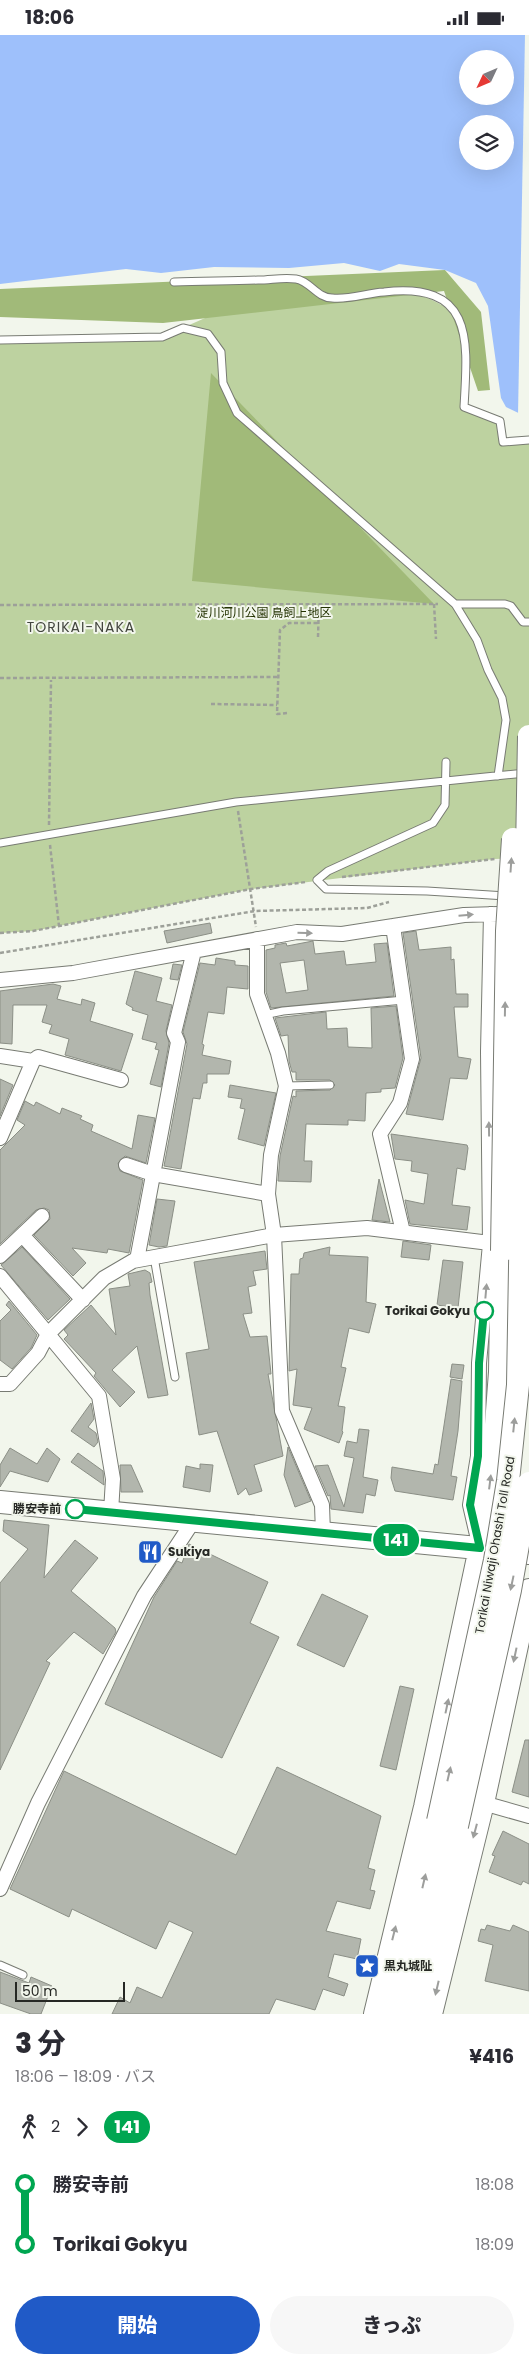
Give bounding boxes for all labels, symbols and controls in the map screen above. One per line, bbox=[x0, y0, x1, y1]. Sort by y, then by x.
text: 18:06 bbox=[25, 4, 74, 31]
north arrow bbox=[459, 50, 514, 105]
map controls bbox=[459, 50, 514, 170]
button: layers bbox=[459, 115, 514, 170]
park label: 淀川河川公園 鳥飼上地区 bbox=[196, 604, 332, 621]
district label: TORIKAI-NAKA bbox=[27, 617, 135, 637]
one-way arrow bbox=[507, 857, 515, 873]
one-way arrow bbox=[458, 911, 474, 919]
one-way arrow bbox=[297, 929, 313, 937]
one-way arrow bbox=[501, 1001, 509, 1017]
one-way arrow bbox=[485, 1121, 493, 1137]
one-way arrow bbox=[482, 1283, 490, 1299]
marker: Torikai Gokyu bbox=[474, 1301, 494, 1321]
place label: Torikai Gokyu bbox=[385, 1302, 470, 1319]
one-way arrow bbox=[510, 1417, 518, 1433]
street label: Torikai Niwaji Ohashi Toll Road bbox=[470, 1455, 519, 1635]
one-way arrow bbox=[486, 1474, 494, 1490]
marker: 勝安寺前 bbox=[65, 1499, 85, 1519]
place label: 勝安寺前 bbox=[13, 1500, 61, 1517]
line badge: 141 bbox=[367, 1524, 425, 1556]
text: 141 bbox=[383, 1527, 409, 1552]
restaurant icon: Sukiya bbox=[137, 1539, 163, 1565]
place label: Sukiya bbox=[168, 1543, 210, 1560]
one-way arrow bbox=[507, 1576, 515, 1592]
one-way arrow bbox=[511, 1647, 519, 1663]
one-way arrow bbox=[443, 1699, 451, 1714]
one-way arrow bbox=[445, 1765, 453, 1781]
one-way arrow bbox=[471, 1823, 479, 1838]
one-way arrow bbox=[420, 1874, 428, 1889]
one-way arrow bbox=[390, 1925, 398, 1940]
place icon: 黒丸城阯 bbox=[354, 1953, 380, 1979]
place label: 黒丸城阯 bbox=[384, 1957, 432, 1974]
scale bar bbox=[15, 1979, 125, 2002]
text: 50 m bbox=[22, 1981, 58, 2001]
one-way arrow bbox=[433, 1981, 441, 1996]
text: 3 分 bbox=[15, 2024, 65, 2063]
text: ¥416 bbox=[469, 2043, 514, 2070]
text: 18:06 – 18:09 · バス bbox=[15, 2065, 156, 2088]
icon: walk bbox=[15, 2113, 43, 2141]
icon: forward bbox=[68, 2113, 96, 2141]
text: 141 bbox=[114, 2114, 140, 2139]
text: 2 bbox=[51, 2115, 60, 2138]
text: 勝安寺前 bbox=[53, 2171, 129, 2198]
text: 18:08 bbox=[475, 2173, 514, 2196]
text: Torikai Gokyu bbox=[53, 2231, 187, 2258]
text: 18:09 bbox=[475, 2233, 514, 2256]
button: 開始 bbox=[15, 2296, 260, 2354]
button: きっぷ bbox=[270, 2296, 514, 2354]

